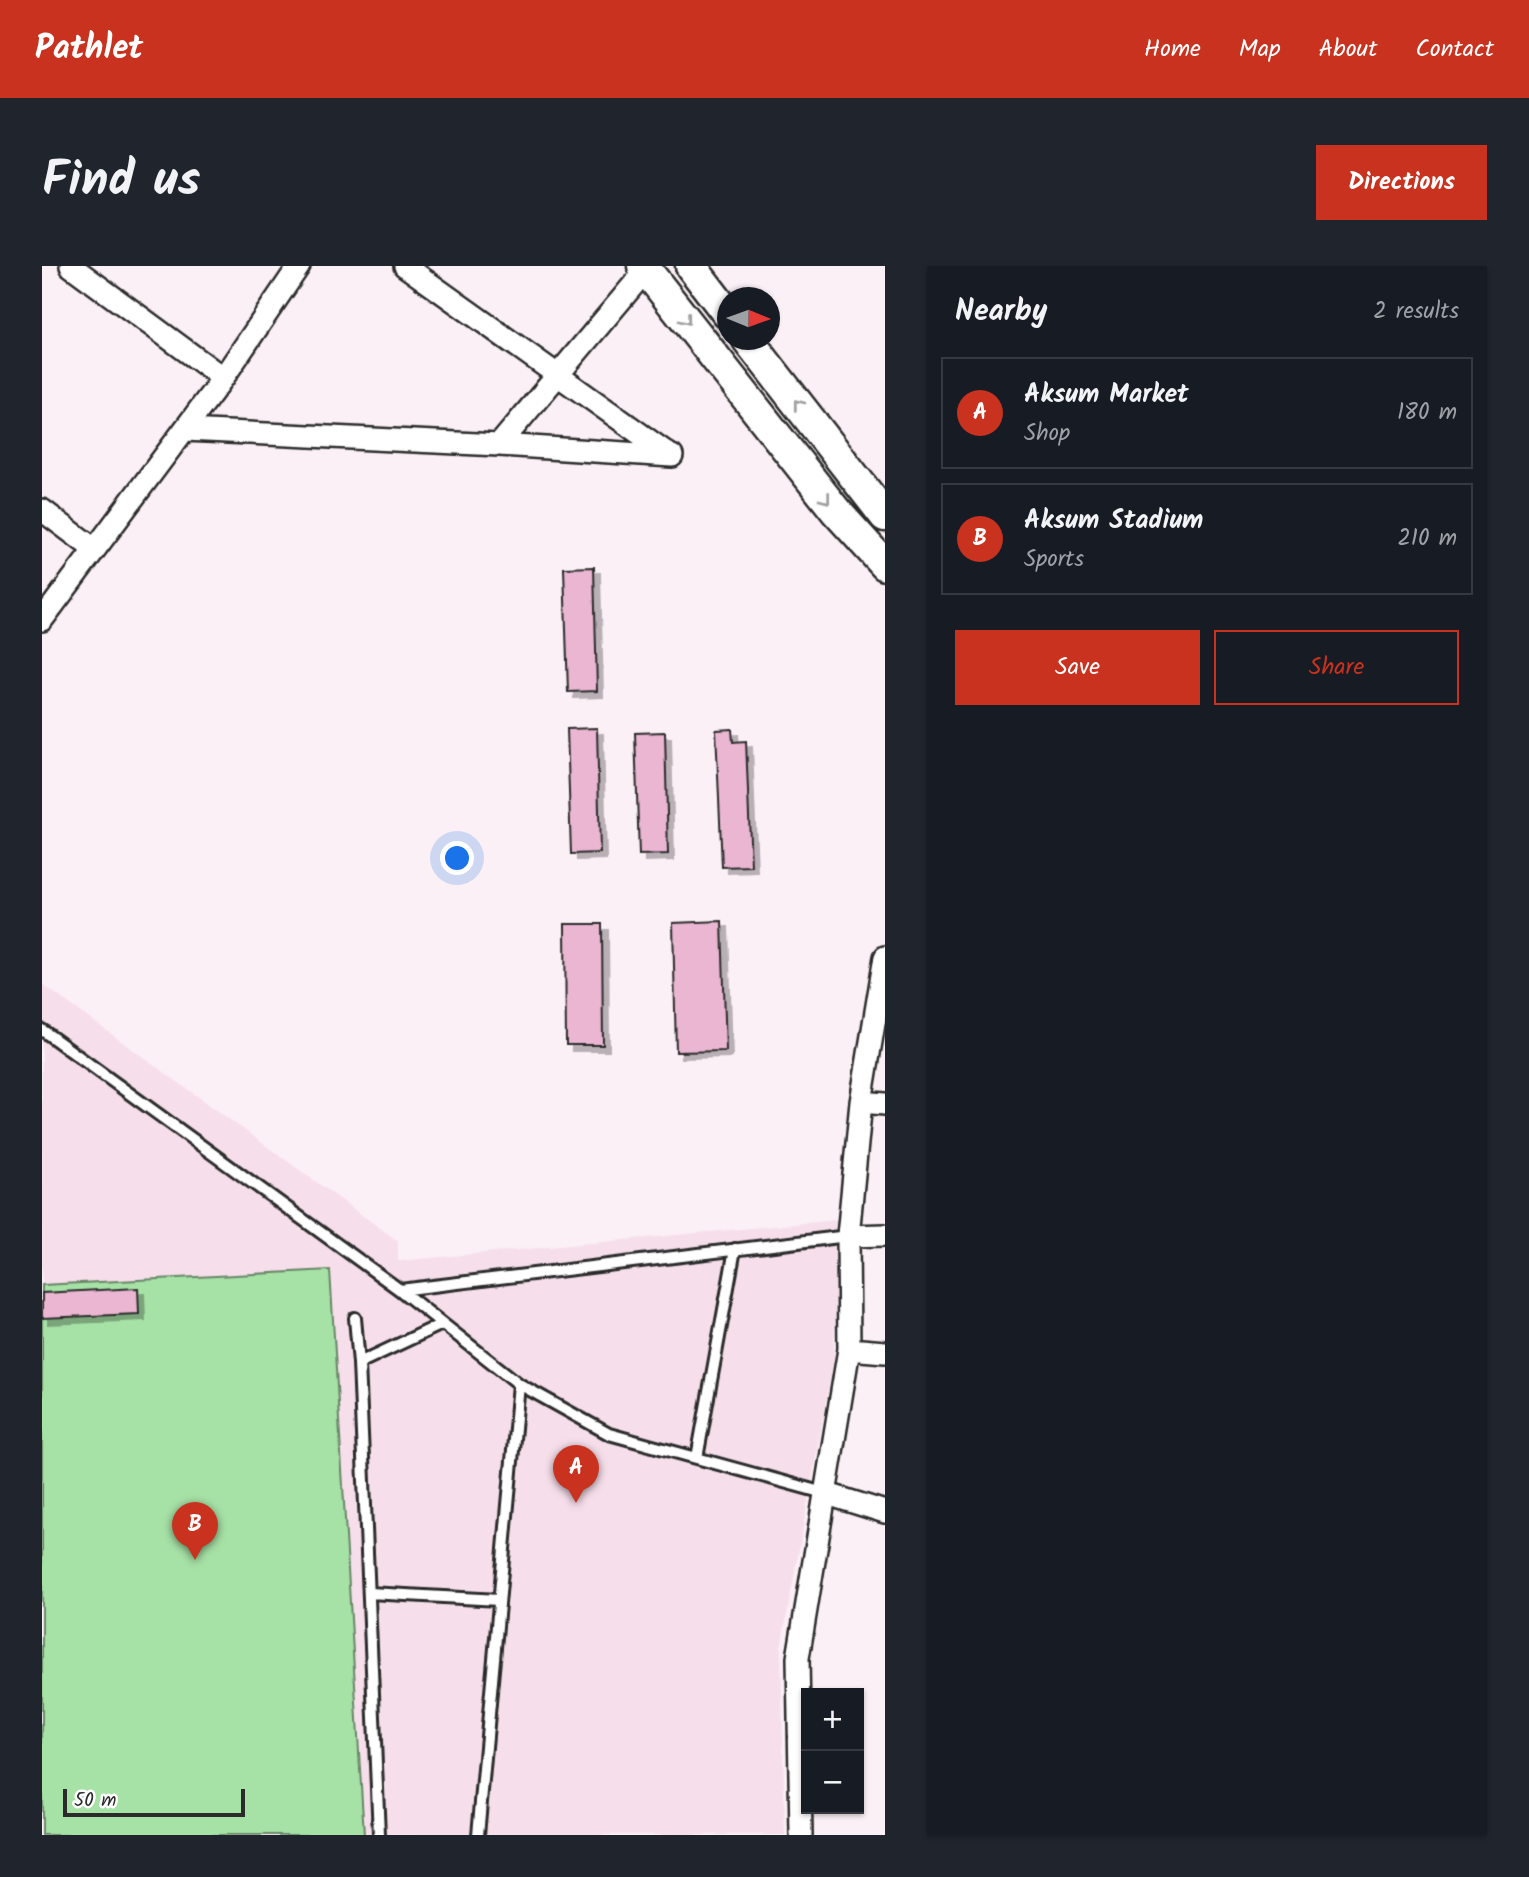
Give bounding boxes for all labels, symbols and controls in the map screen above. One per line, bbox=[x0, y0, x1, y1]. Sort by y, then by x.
text: Pathlet bbox=[35, 23, 143, 76]
text: Home bbox=[1144, 30, 1201, 69]
text: Map bbox=[1239, 30, 1281, 69]
text: About bbox=[1319, 30, 1377, 69]
text: Contact bbox=[1415, 30, 1494, 69]
text: Find us bbox=[42, 143, 200, 221]
button: Directions bbox=[1316, 145, 1487, 220]
north arrow bbox=[717, 287, 780, 350]
text: Nearby bbox=[955, 288, 1047, 336]
text: 2 results bbox=[1373, 294, 1459, 330]
one-way arrow bbox=[677, 312, 690, 324]
text: Aksum Market bbox=[1024, 374, 1189, 416]
text: A bbox=[973, 395, 987, 431]
text: 180 m bbox=[1397, 395, 1457, 431]
one-way arrow bbox=[793, 400, 806, 412]
text: Shop bbox=[1024, 416, 1070, 452]
one-way arrow bbox=[818, 491, 831, 503]
text: Aksum Stadium bbox=[1024, 500, 1203, 542]
text: B bbox=[973, 521, 987, 557]
text: 210 m bbox=[1397, 521, 1457, 557]
text: Sports bbox=[1024, 542, 1084, 578]
button: Save bbox=[955, 630, 1200, 705]
button: Share bbox=[1214, 630, 1459, 705]
your location bbox=[440, 841, 474, 875]
pin: A bbox=[553, 1445, 599, 1503]
pin: B bbox=[172, 1502, 218, 1560]
map controls bbox=[801, 1688, 864, 1814]
button: + bbox=[801, 1688, 864, 1751]
button: − bbox=[801, 1751, 864, 1814]
scale bar bbox=[63, 1786, 245, 1818]
text: 50 m bbox=[74, 1786, 116, 1816]

